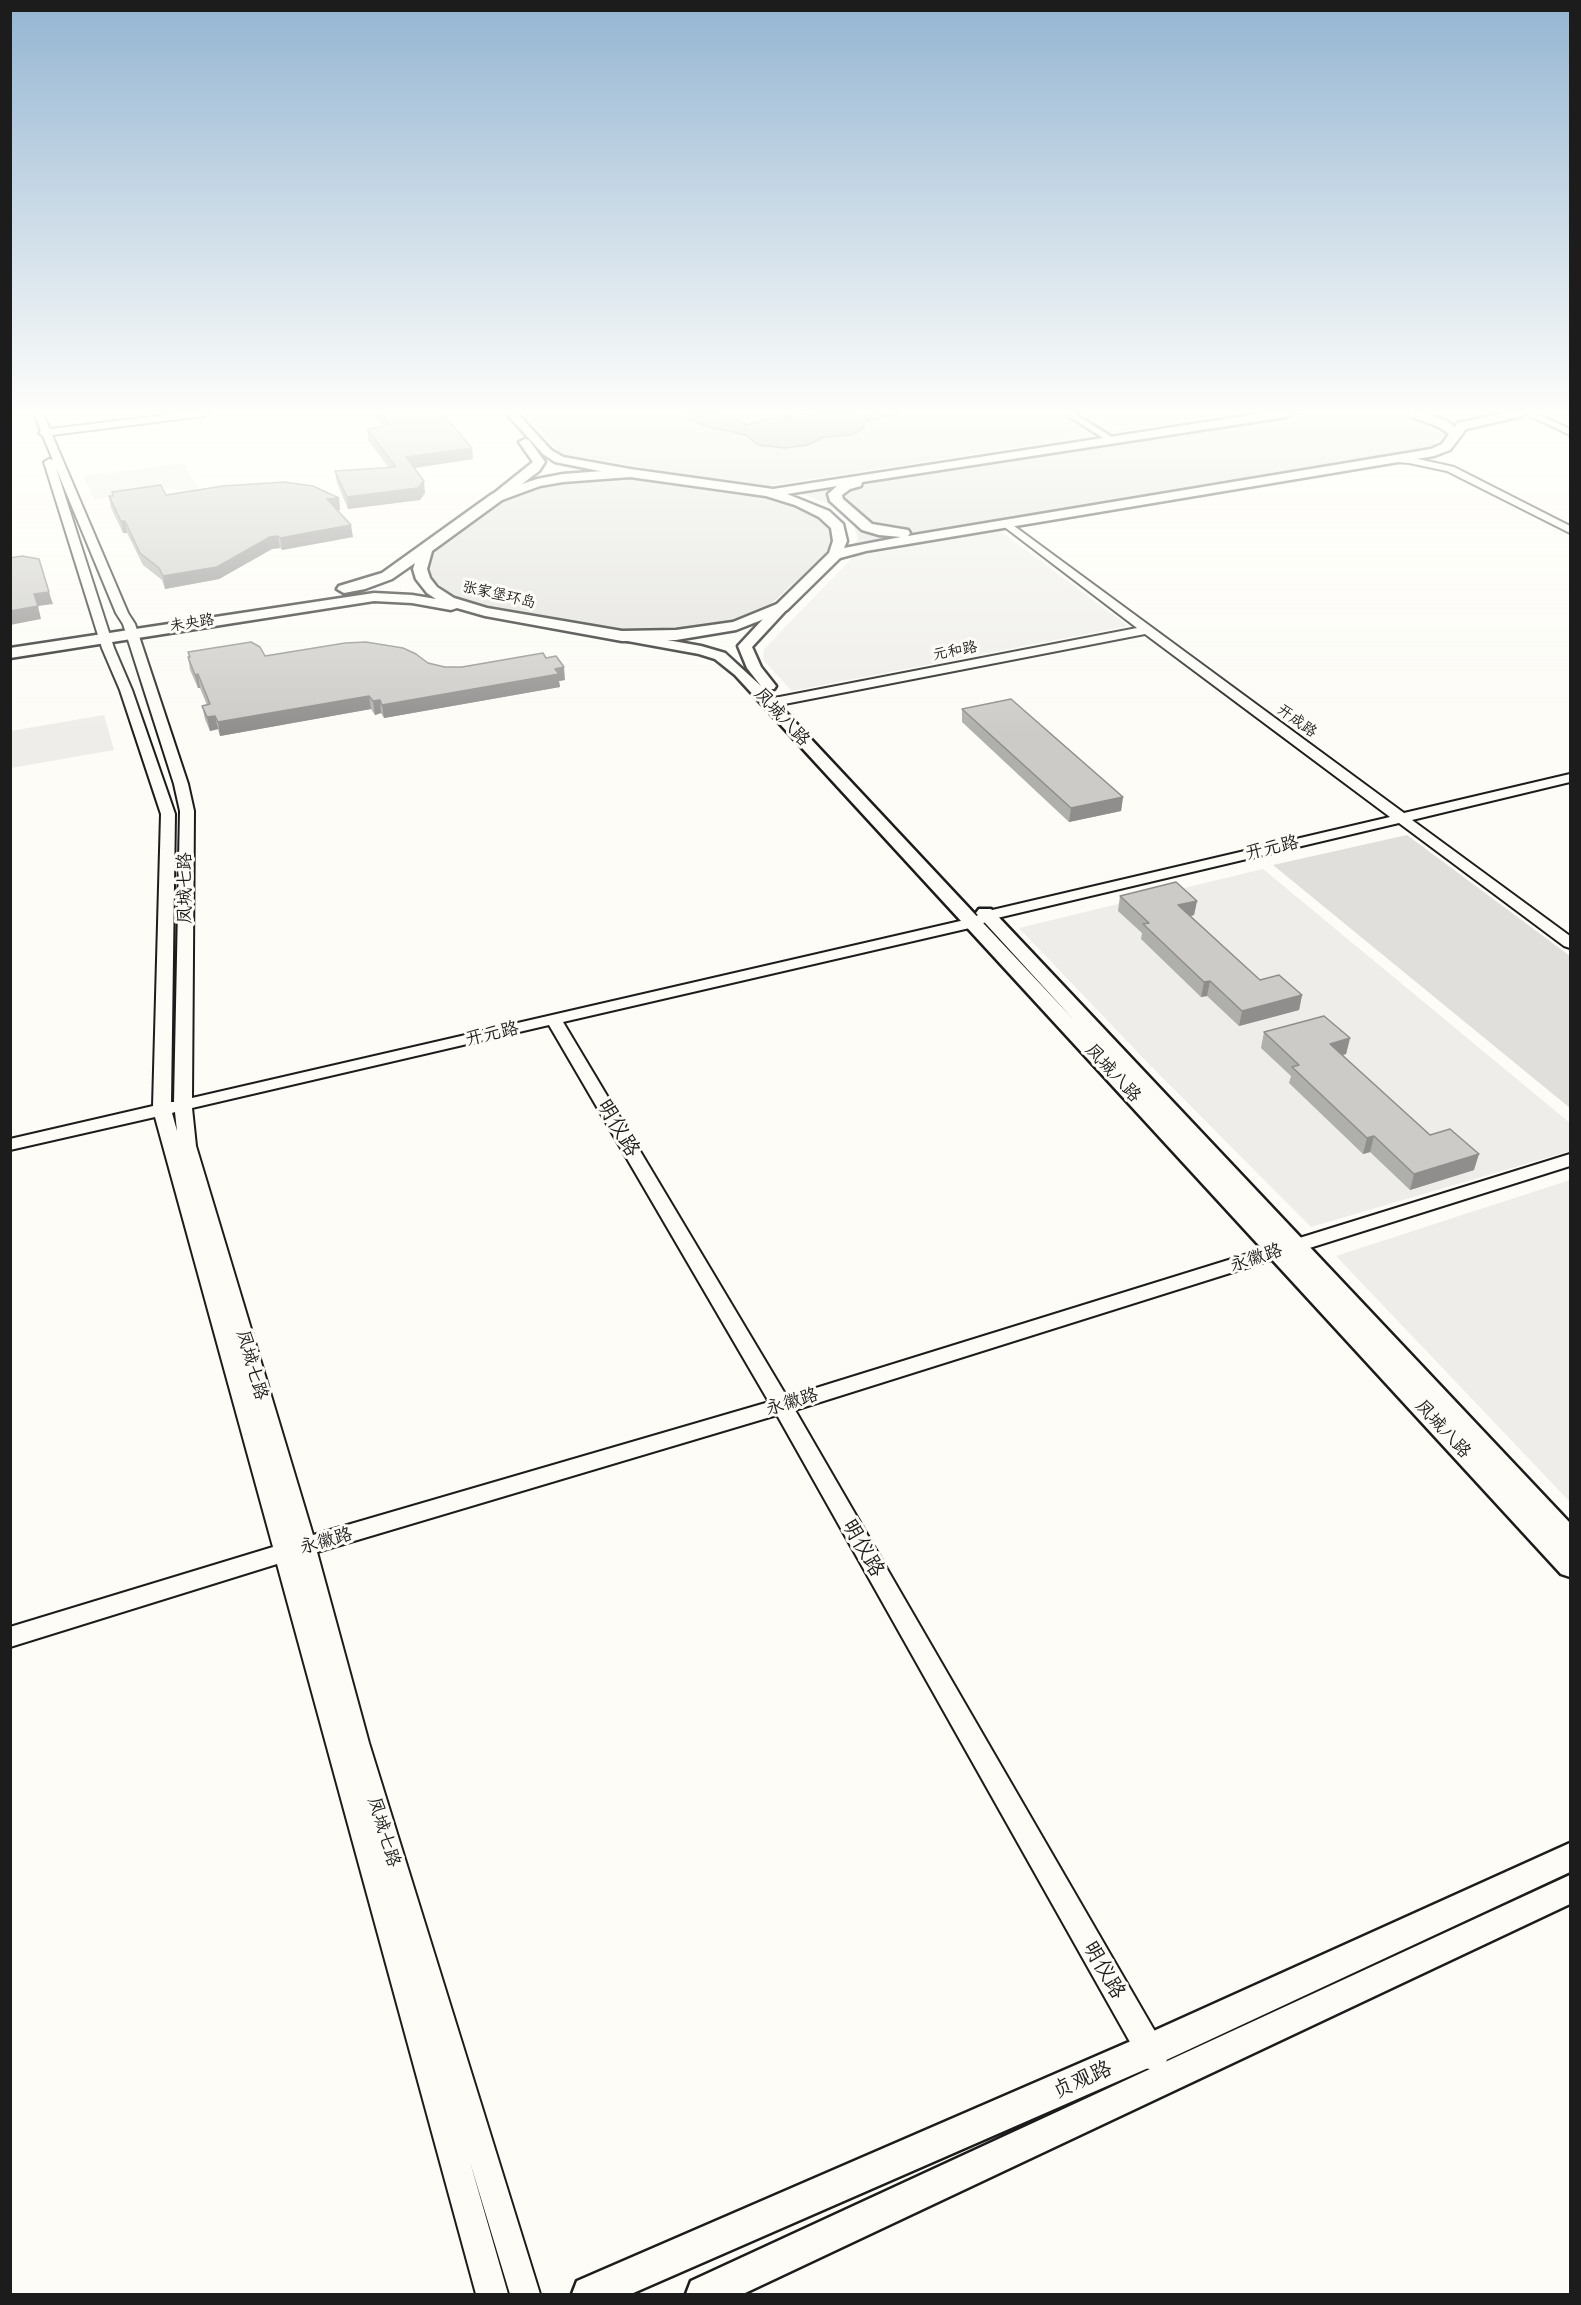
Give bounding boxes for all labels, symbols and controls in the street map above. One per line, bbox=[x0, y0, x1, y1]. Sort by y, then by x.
street label: 张家堡环岛 bbox=[460, 578, 538, 612]
street label: 未央路 bbox=[168, 611, 216, 635]
street label: 元和路 bbox=[931, 638, 979, 664]
street label: 凤城八路 bbox=[750, 683, 814, 751]
street label: 开成路 bbox=[1274, 700, 1320, 742]
street label: 开元路 bbox=[1243, 831, 1301, 865]
street label: 凤城七路 bbox=[174, 852, 196, 924]
street label: 开元路 bbox=[463, 1017, 521, 1051]
street label: 凤城八路 bbox=[1081, 1039, 1145, 1107]
street label: 明仪路 bbox=[591, 1095, 645, 1161]
street label: 永徽路 bbox=[1227, 1239, 1285, 1277]
street label: 凤城七路 bbox=[232, 1327, 272, 1403]
street label: 永徽路 bbox=[763, 1384, 821, 1420]
street label: 凤城八路 bbox=[1411, 1395, 1475, 1463]
street label: 明仪路 bbox=[836, 1514, 890, 1582]
street label: 永徽路 bbox=[297, 1523, 355, 1559]
street label: 凤城七路 bbox=[363, 1794, 405, 1870]
street label: 明仪路 bbox=[1077, 1936, 1131, 2004]
street label: 贞观路 bbox=[1048, 2056, 1116, 2104]

